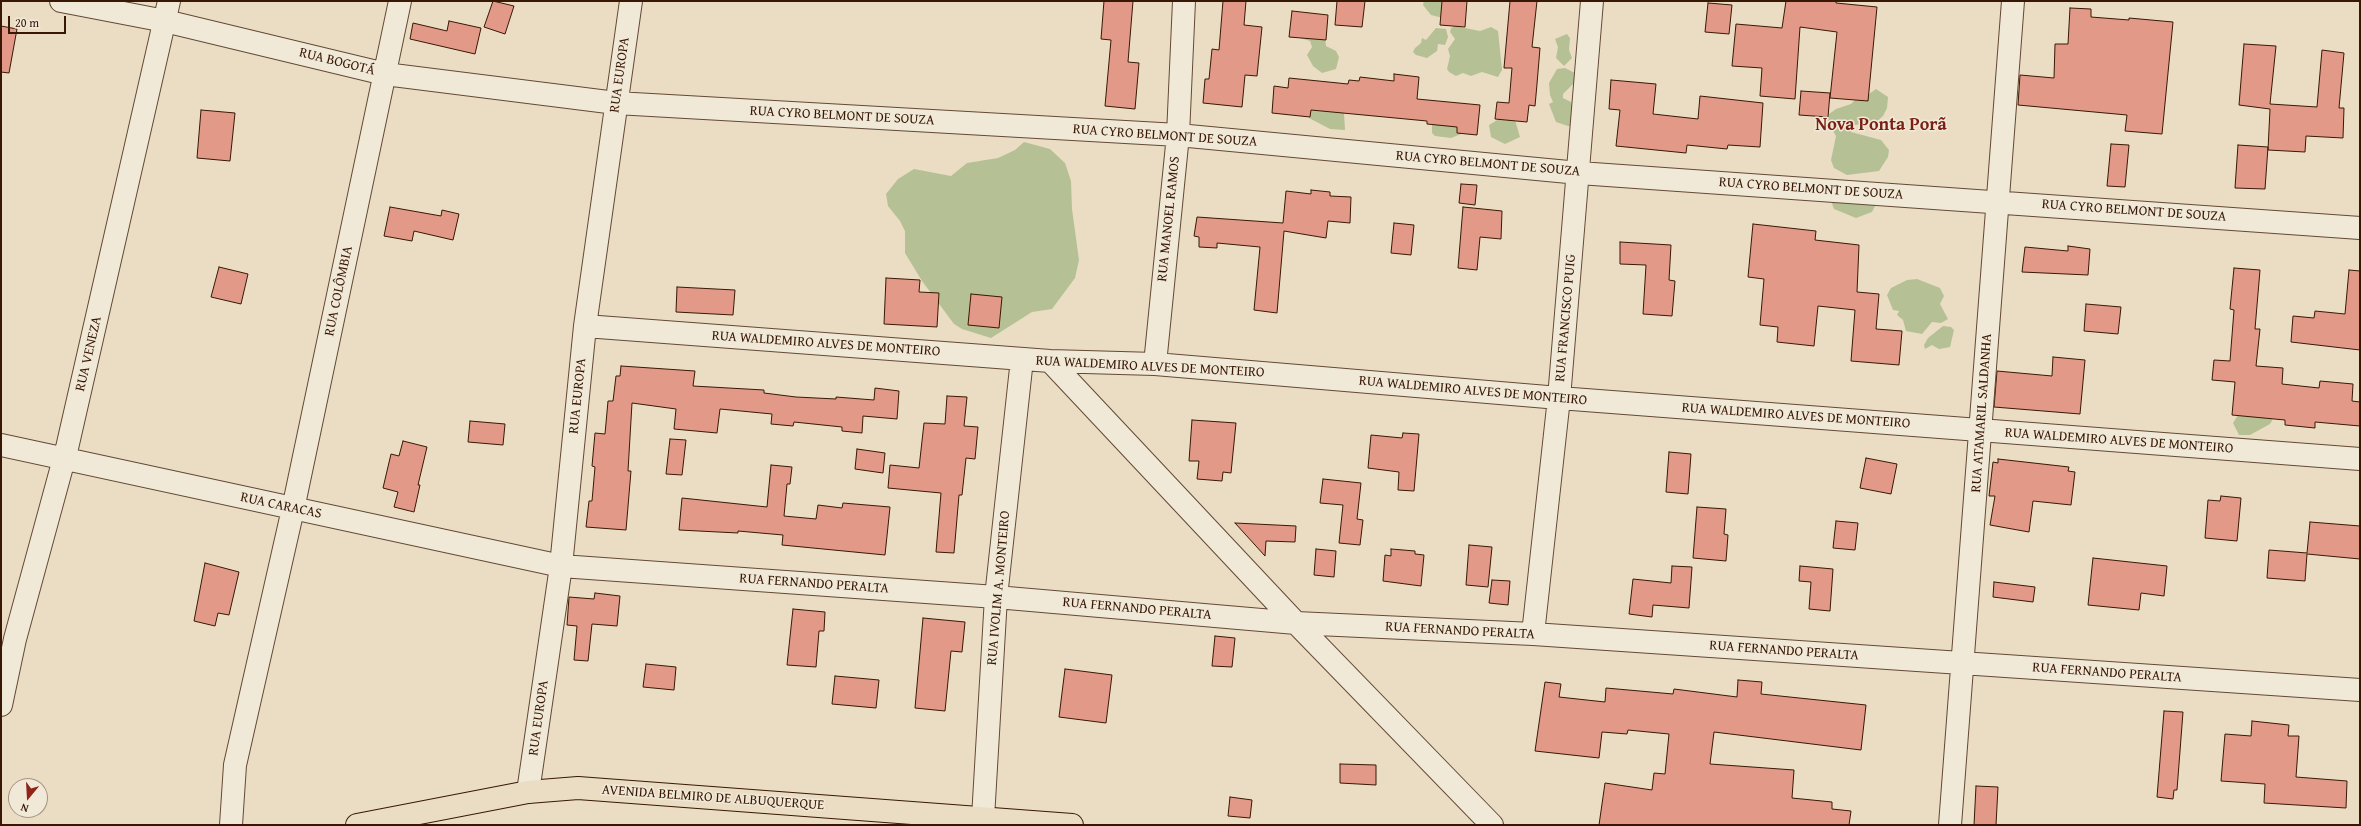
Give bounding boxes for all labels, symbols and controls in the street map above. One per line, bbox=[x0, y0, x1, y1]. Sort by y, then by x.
scale bar bbox=[10, 8, 68, 34]
text: 20 m bbox=[15, 14, 39, 31]
street label: RUA EUROPA bbox=[606, 36, 634, 114]
street label: RUA BOGOTÁ bbox=[297, 44, 377, 80]
street label: RUA CYRO BELMONT DE SOUZA bbox=[749, 103, 935, 129]
district label: Nova Ponta Porã bbox=[1815, 114, 1947, 136]
street label: RUA CYRO BELMONT DE SOUZA bbox=[1072, 121, 1258, 151]
street label: RUA CYRO BELMONT DE SOUZA bbox=[1395, 148, 1581, 180]
street label: RUA MANOEL RAMOS bbox=[1154, 155, 1184, 283]
street label: RUA CYRO BELMONT DE SOUZA bbox=[1718, 174, 1904, 204]
street label: RUA CYRO BELMONT DE SOUZA bbox=[2041, 196, 2227, 226]
street label: RUA COLÔMBIA bbox=[321, 244, 357, 338]
street label: RUA FRANCISCO PUIG bbox=[1552, 254, 1580, 382]
street label: RUA VENEZA bbox=[72, 315, 106, 393]
street label: RUA WALDEMIRO ALVES DE MONTEIRO bbox=[711, 328, 941, 360]
street label: RUA ATAMARIL SALDANHA bbox=[1968, 333, 1996, 493]
street label: RUA WALDEMIRO ALVES DE MONTEIRO bbox=[1035, 353, 1265, 381]
street label: RUA EUROPA bbox=[566, 357, 590, 435]
street label: RUA WALDEMIRO ALVES DE MONTEIRO bbox=[1358, 373, 1588, 409]
street label: RUA WALDEMIRO ALVES DE MONTEIRO bbox=[1681, 400, 1911, 432]
street label: RUA WALDEMIRO ALVES DE MONTEIRO bbox=[2004, 425, 2234, 457]
street label: RUA CARACAS bbox=[239, 489, 323, 523]
street label: RUA IVOLIM A. MONTEIRO bbox=[984, 510, 1014, 666]
street label: RUA FERNANDO PERALTA bbox=[739, 570, 889, 598]
street label: RUA FERNANDO PERALTA bbox=[1062, 594, 1212, 624]
street label: RUA FERNANDO PERALTA bbox=[1385, 619, 1535, 643]
street label: RUA FERNANDO PERALTA bbox=[1709, 637, 1859, 665]
street label: RUA FERNANDO PERALTA bbox=[2032, 659, 2182, 687]
street label: RUA EUROPA bbox=[525, 679, 553, 757]
north arrow bbox=[8, 778, 48, 818]
street label: AVENIDA BELMIRO DE ALBUQUERQUE bbox=[601, 782, 825, 814]
text: N bbox=[19, 800, 31, 817]

